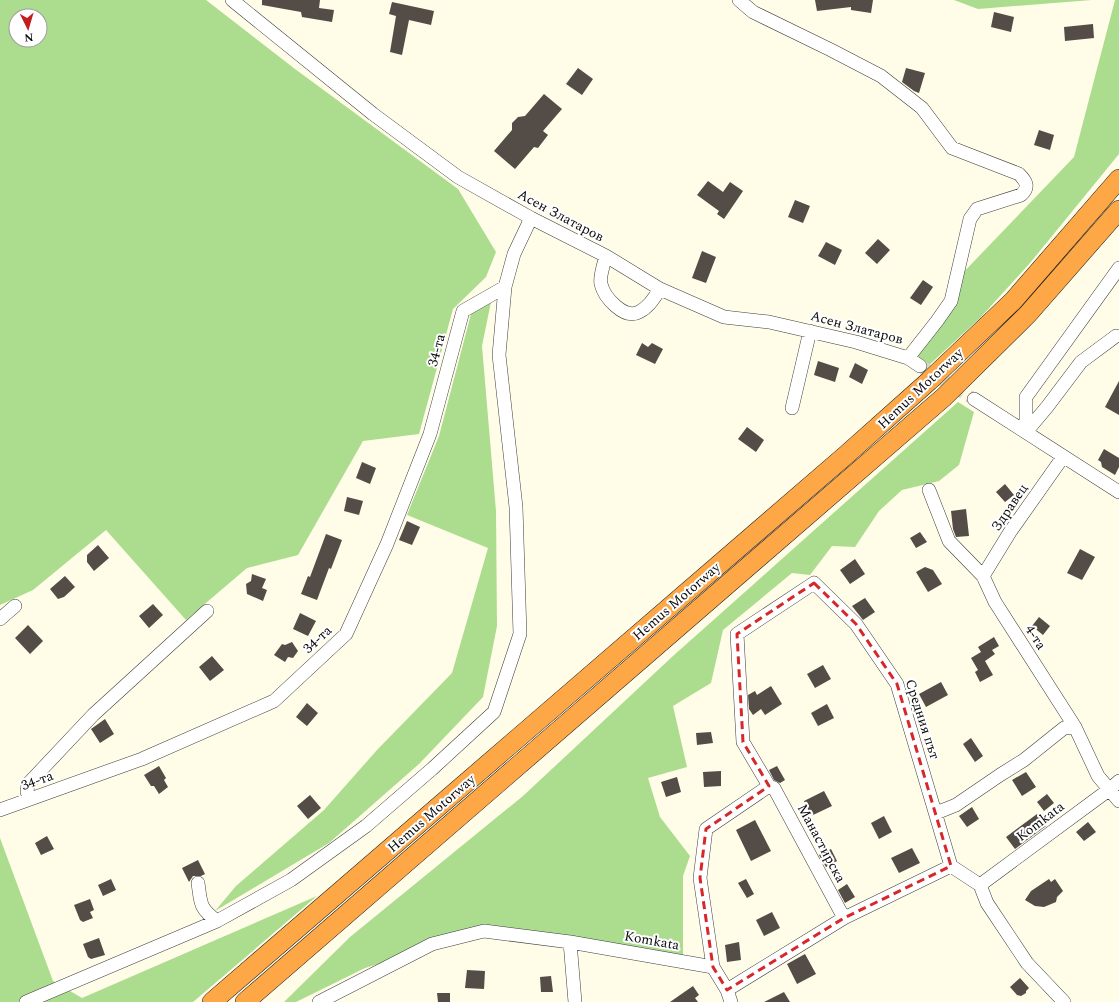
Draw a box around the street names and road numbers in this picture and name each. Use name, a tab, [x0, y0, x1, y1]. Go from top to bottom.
street label: Асен Златаров	[514, 184, 608, 247]
street label: Асен Златаров	[808, 305, 906, 350]
street label: 34-та	[422, 331, 451, 369]
street label: Hemus Motorway	[873, 342, 969, 434]
street label: Здравец	[986, 479, 1033, 535]
street label: Hemus Motorway	[628, 556, 726, 646]
street label: 34-та	[298, 620, 337, 658]
street label: 4-та	[1020, 621, 1052, 654]
street label: Средния път	[900, 676, 945, 762]
street label: 34-та	[18, 765, 56, 796]
street label: Hemus Motorway	[383, 768, 481, 858]
street label: Komkata	[1012, 796, 1069, 847]
street label: Манастирска	[792, 800, 851, 887]
street label: Komkata	[623, 925, 681, 956]

